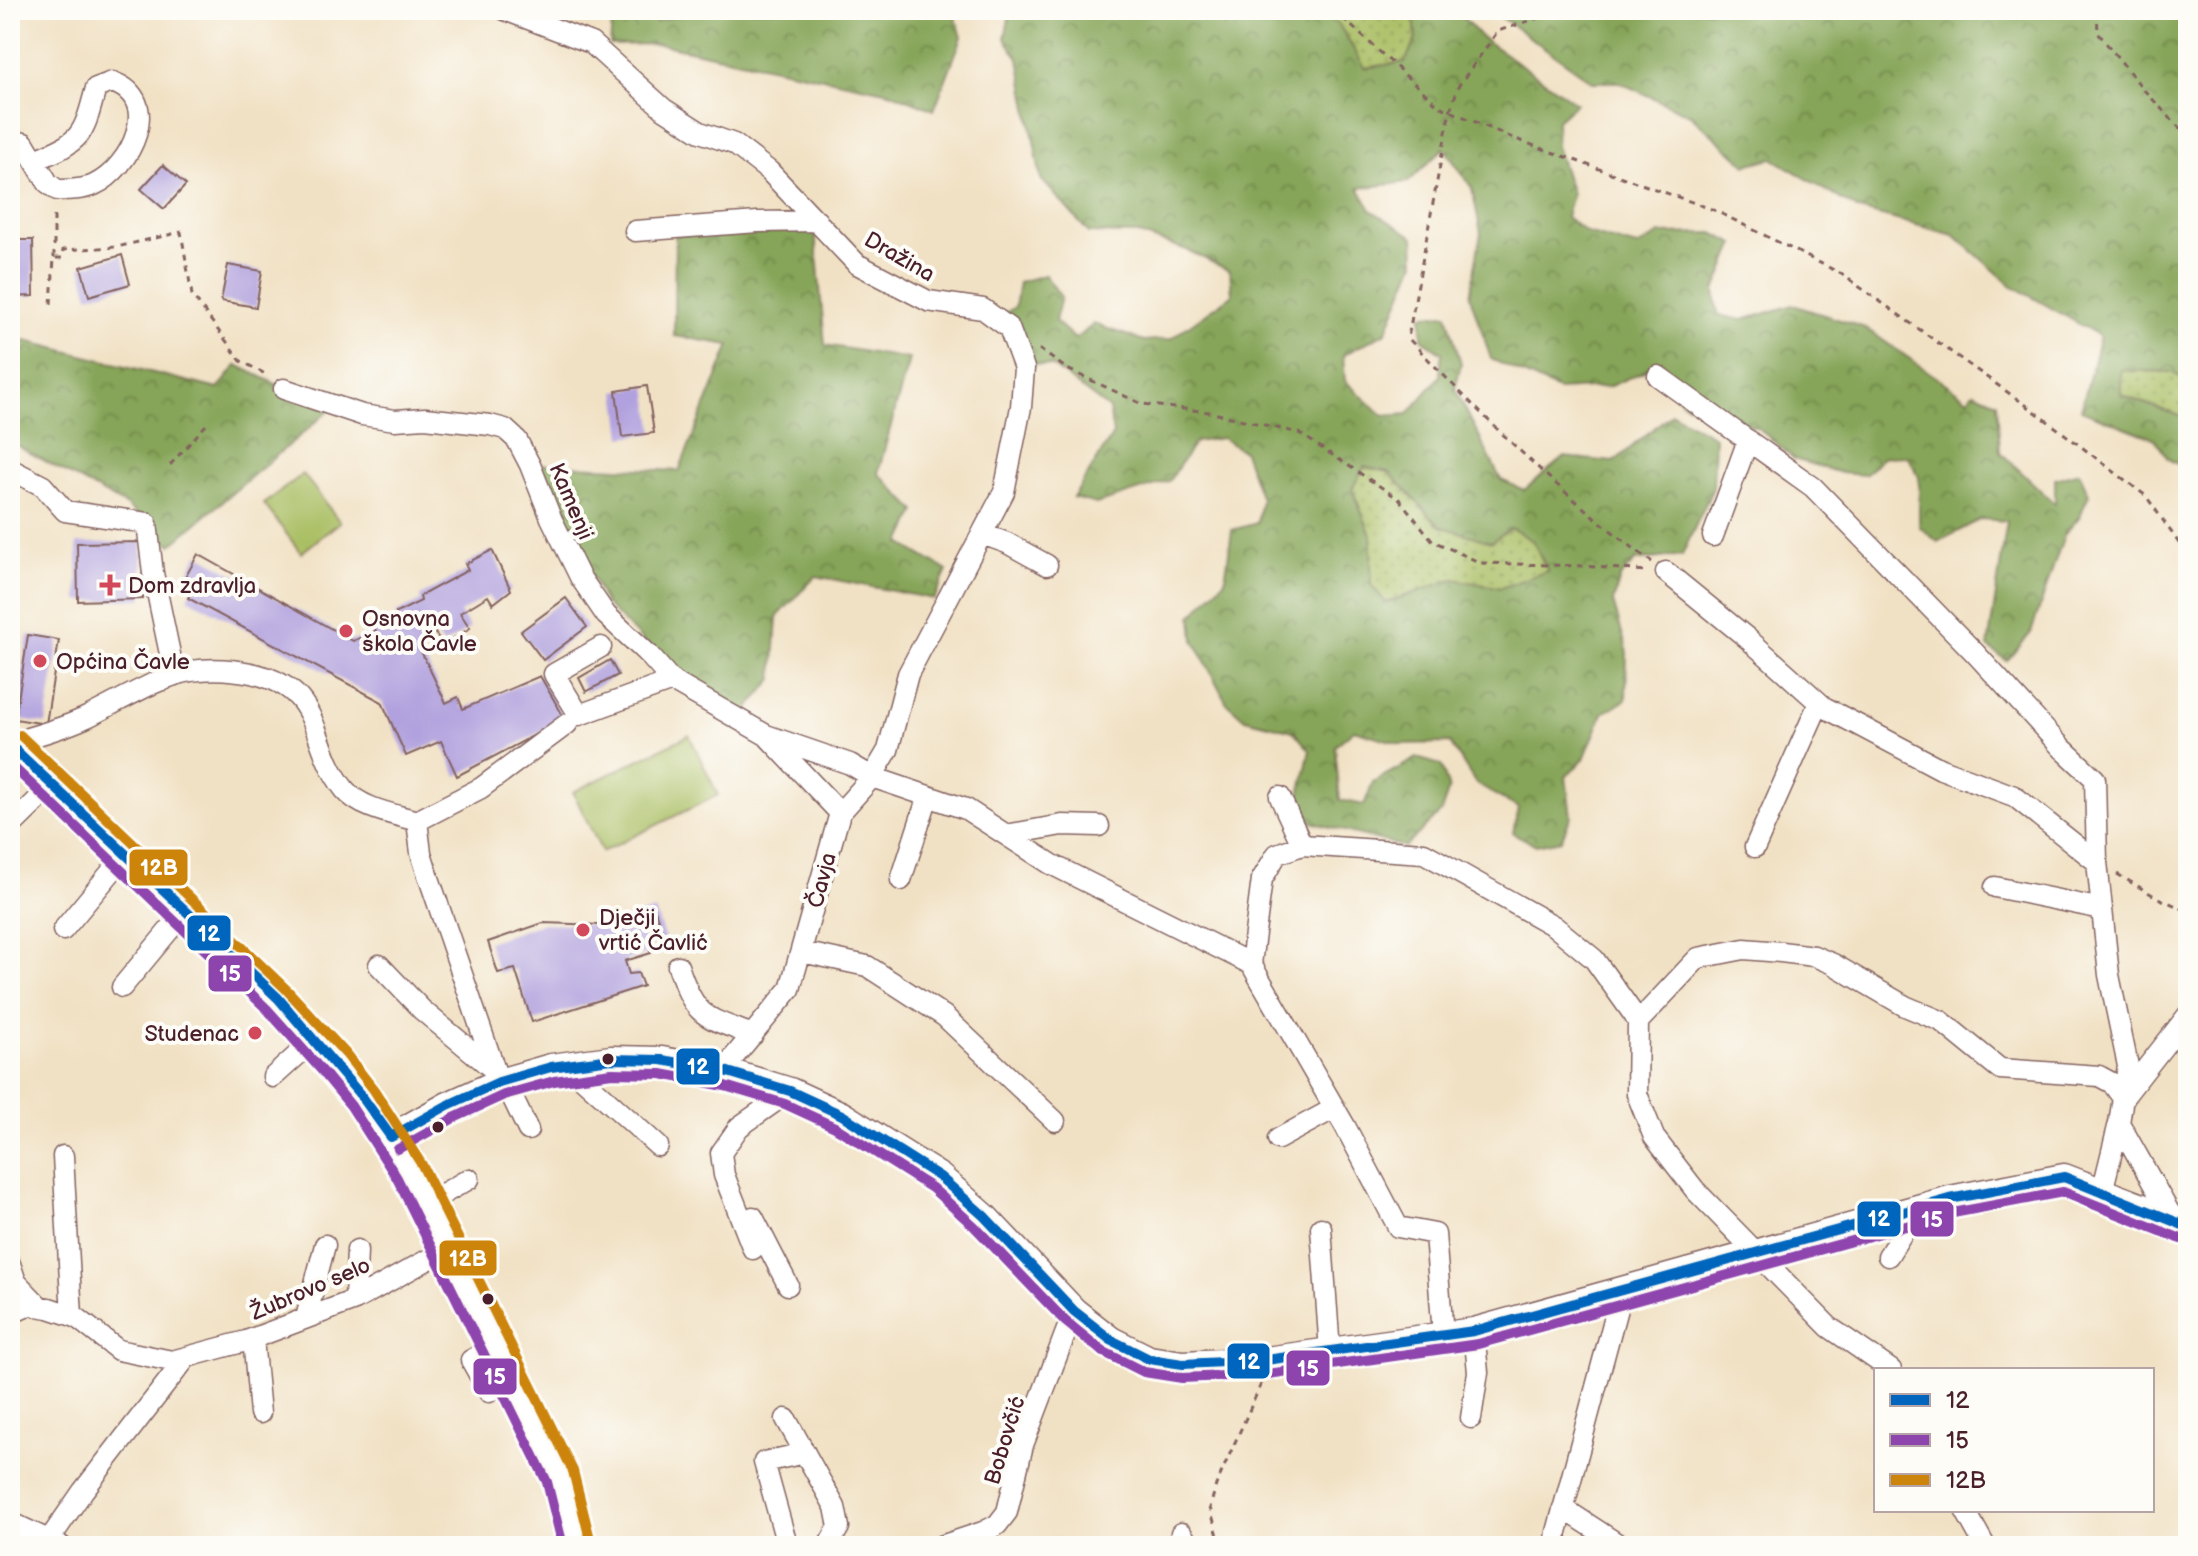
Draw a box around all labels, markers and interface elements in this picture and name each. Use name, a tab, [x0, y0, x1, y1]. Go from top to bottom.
street label: Dražina	[859, 226, 939, 288]
street label: Kamenji	[542, 459, 599, 544]
place label: Dom zdravlja	[128, 573, 256, 600]
marker: Dom zdravlja	[99, 574, 121, 596]
place label: Osnovna škola Čavle	[362, 606, 477, 658]
marker: Osnovna škola Čavle	[337, 622, 355, 640]
place label: Općina Čavle	[56, 647, 190, 676]
marker: Općina Čavle	[31, 652, 49, 670]
line badge: 12B	[128, 848, 189, 887]
street label: Čavja	[800, 849, 843, 911]
text: 12B	[140, 855, 178, 882]
place label: Dječji vrtić Čavlić	[598, 905, 708, 957]
line badge: 12	[186, 914, 232, 952]
text: 12	[198, 921, 220, 948]
marker: Dječji vrtić Čavlić	[574, 921, 592, 939]
line badge: 15	[207, 954, 253, 993]
text: 15	[219, 961, 241, 988]
place label: Studenac	[145, 1021, 239, 1048]
marker: Studenac	[246, 1024, 264, 1042]
line badge: 12	[675, 1047, 721, 1086]
unlabelled marker	[600, 1051, 616, 1067]
text: 12	[687, 1054, 709, 1081]
unlabelled marker	[430, 1119, 446, 1135]
line badge: 12	[1856, 1200, 1902, 1238]
line badge: 15	[1909, 1200, 1955, 1238]
text: 12	[1868, 1206, 1890, 1233]
text: 15	[1921, 1207, 1943, 1234]
line badge: 12B	[438, 1239, 498, 1277]
text: 12B	[449, 1246, 487, 1273]
street label: Žubrovo selo	[245, 1251, 375, 1327]
unlabelled marker	[480, 1291, 496, 1307]
line badge: 12	[1226, 1342, 1271, 1380]
text: 12	[1238, 1349, 1260, 1376]
line badge: 15	[1285, 1349, 1331, 1387]
text: 15	[1297, 1356, 1319, 1383]
line badge: 15	[472, 1357, 518, 1396]
text: 15	[484, 1364, 506, 1391]
legend	[1874, 1368, 2154, 1512]
text: 12	[1946, 1386, 1969, 1415]
street label: Bobovčić	[979, 1393, 1032, 1488]
text: 15	[1946, 1426, 1969, 1455]
text: 12B	[1946, 1466, 1986, 1495]

